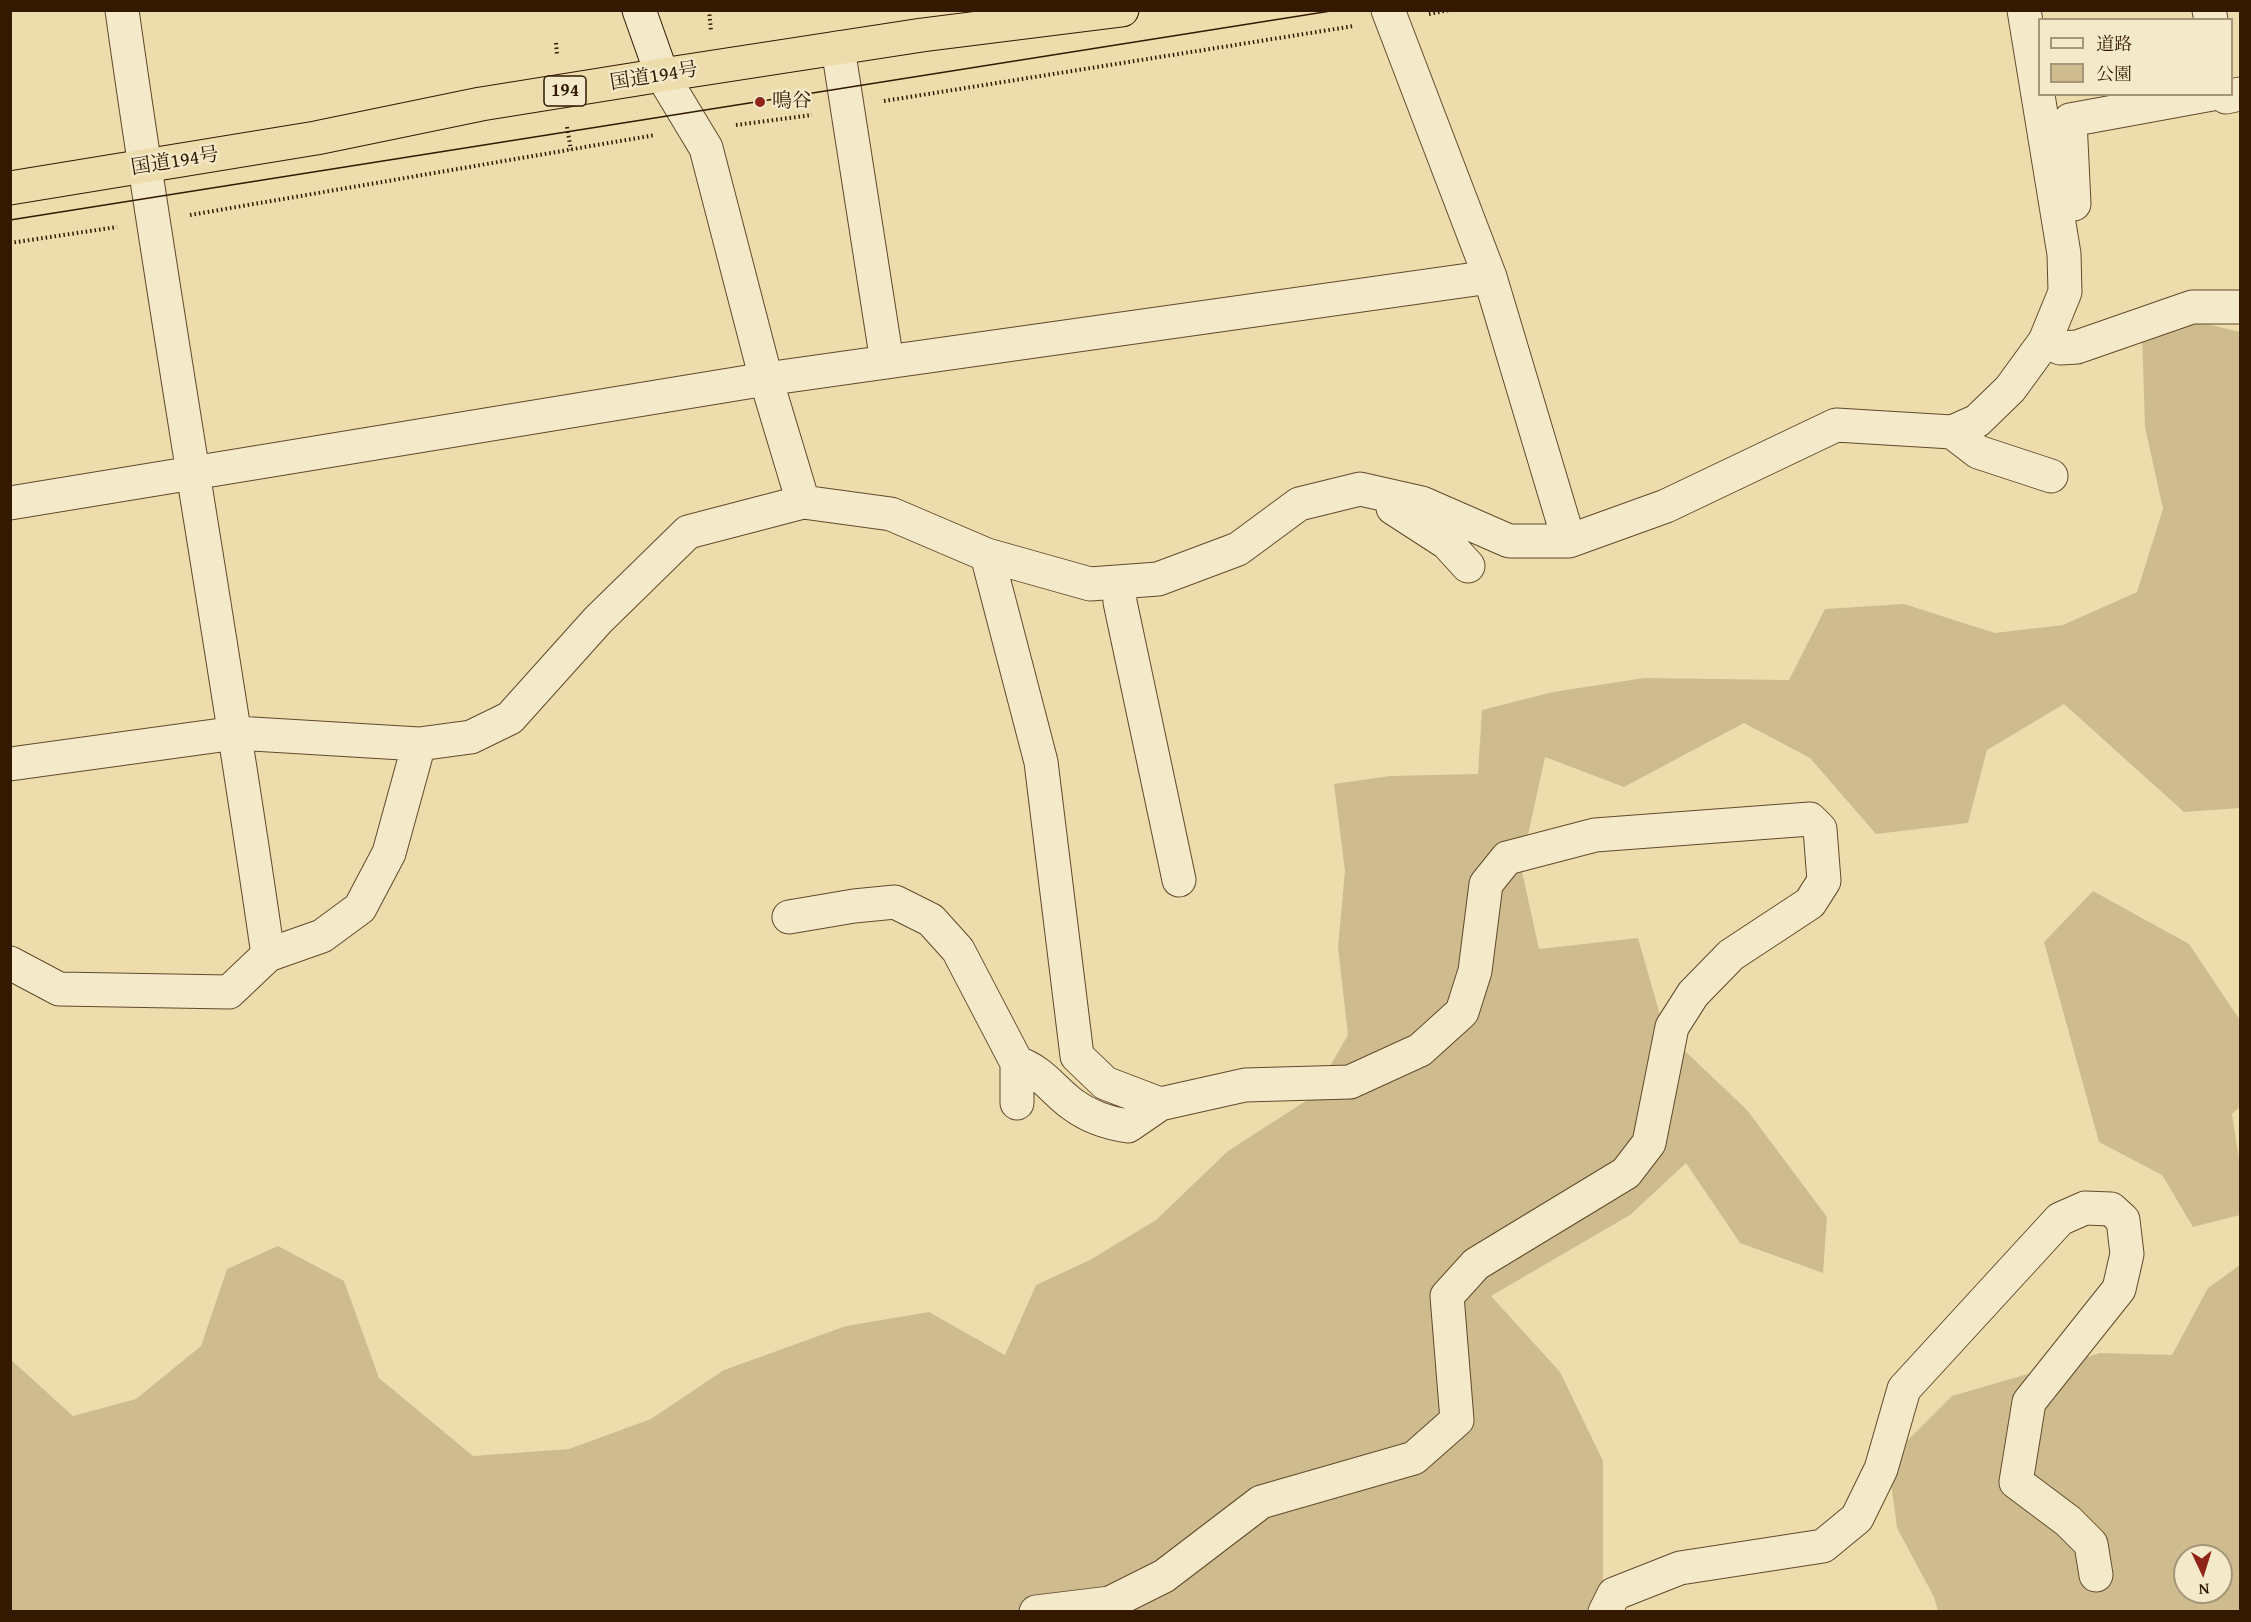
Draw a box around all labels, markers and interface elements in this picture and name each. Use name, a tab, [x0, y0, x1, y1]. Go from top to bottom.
legend	[2038, 18, 2233, 96]
text: 道路	[2096, 30, 2132, 57]
street label: 国道194号	[608, 58, 700, 96]
text: 公園	[2096, 60, 2132, 87]
road number: 194	[544, 76, 586, 106]
place label: 鳴谷	[772, 90, 812, 114]
marker: 鳴谷	[753, 95, 767, 109]
street label: 国道194号	[129, 143, 221, 181]
north arrow	[2173, 1544, 2233, 1604]
text: N	[2198, 1578, 2210, 1602]

